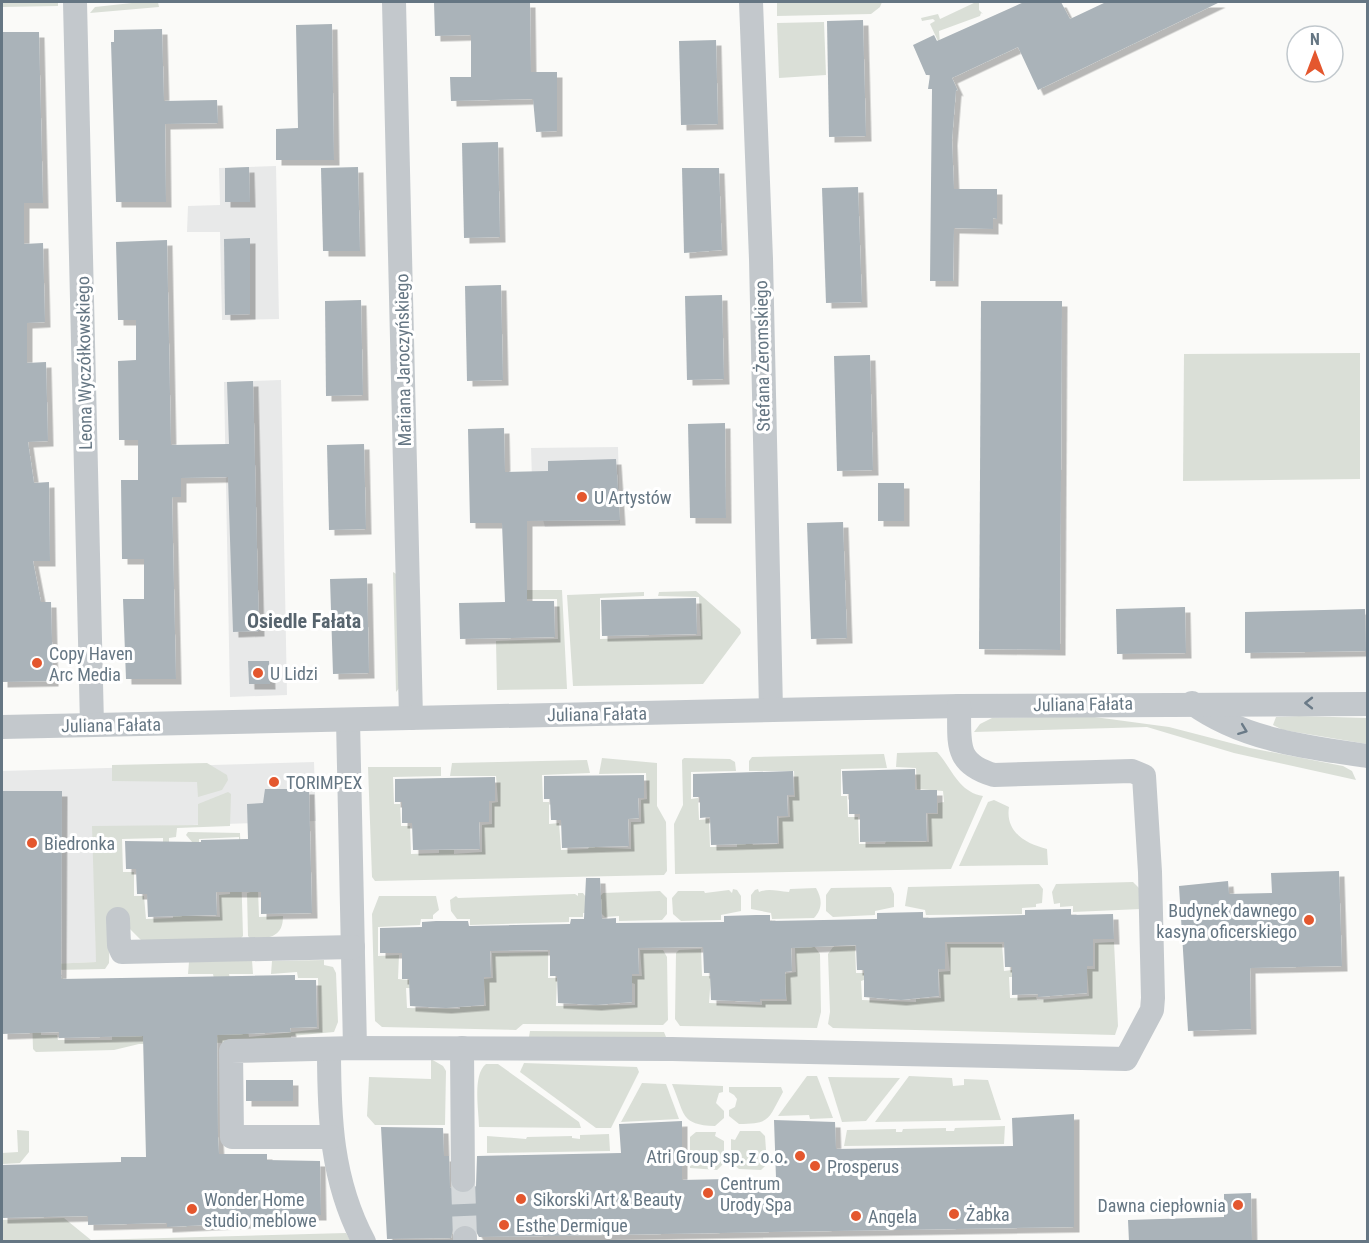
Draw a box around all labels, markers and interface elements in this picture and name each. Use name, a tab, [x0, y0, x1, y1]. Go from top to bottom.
north arrow	[1285, 24, 1345, 84]
text: N	[1310, 30, 1320, 49]
street label: Mariana Jaroczyńskiego	[391, 273, 415, 447]
street label: Leona Wyczółkowskiego	[72, 276, 96, 450]
street label: Stefana Żeromskiego	[750, 280, 774, 432]
place label: U Artystów	[594, 487, 672, 508]
marker: U Artystów	[575, 490, 589, 504]
district label: Osiedle Fałata	[247, 609, 361, 633]
place label: Copy Haven Arc Media	[49, 643, 133, 685]
marker: Copy Haven Arc Media	[30, 656, 44, 670]
place label: U Lidzi	[270, 663, 318, 684]
marker: U Lidzi	[251, 666, 265, 680]
street label: Juliana Fałata	[1033, 693, 1133, 715]
one-way arrow	[1305, 697, 1314, 709]
street label: Juliana Fałata	[547, 703, 647, 725]
street label: Juliana Fałata	[61, 714, 161, 736]
one-way arrow	[1238, 723, 1248, 736]
place label: TORIMPEX	[286, 772, 363, 793]
marker: TORIMPEX	[267, 775, 281, 789]
place label: Biedronka	[44, 833, 115, 854]
marker: Biedronka	[25, 836, 39, 850]
place label: Budynek dawnego kasyna oficerskiego	[1156, 900, 1297, 942]
marker: Budynek dawnego kasyna oficerskiego	[1302, 913, 1316, 927]
place label: Atri Group sp. z o.o.	[646, 1146, 788, 1167]
marker: Atri Group sp. z o.o.	[793, 1149, 807, 1163]
place label: Prosperus	[827, 1156, 899, 1177]
marker: Prosperus	[808, 1159, 822, 1173]
place label: Centrum Urody Spa	[720, 1173, 792, 1215]
marker: Centrum Urody Spa	[701, 1186, 715, 1200]
place label: Wonder Home studio meblowe	[204, 1189, 317, 1231]
place label: Sikorski Art & Beauty	[533, 1189, 682, 1210]
marker: Sikorski Art & Beauty	[514, 1192, 528, 1206]
place label: Dawna ciepłownia	[1097, 1195, 1226, 1216]
marker: Dawna ciepłownia	[1231, 1198, 1245, 1212]
marker: Wonder Home studio meblowe	[185, 1202, 199, 1216]
place label: Żabka	[966, 1204, 1010, 1225]
place label: Angela	[868, 1206, 917, 1227]
marker: Żabka	[947, 1207, 961, 1221]
marker: Angela	[849, 1209, 863, 1223]
place label: Esthe Dermique	[516, 1215, 628, 1236]
marker: Esthe Dermique	[497, 1218, 511, 1232]

